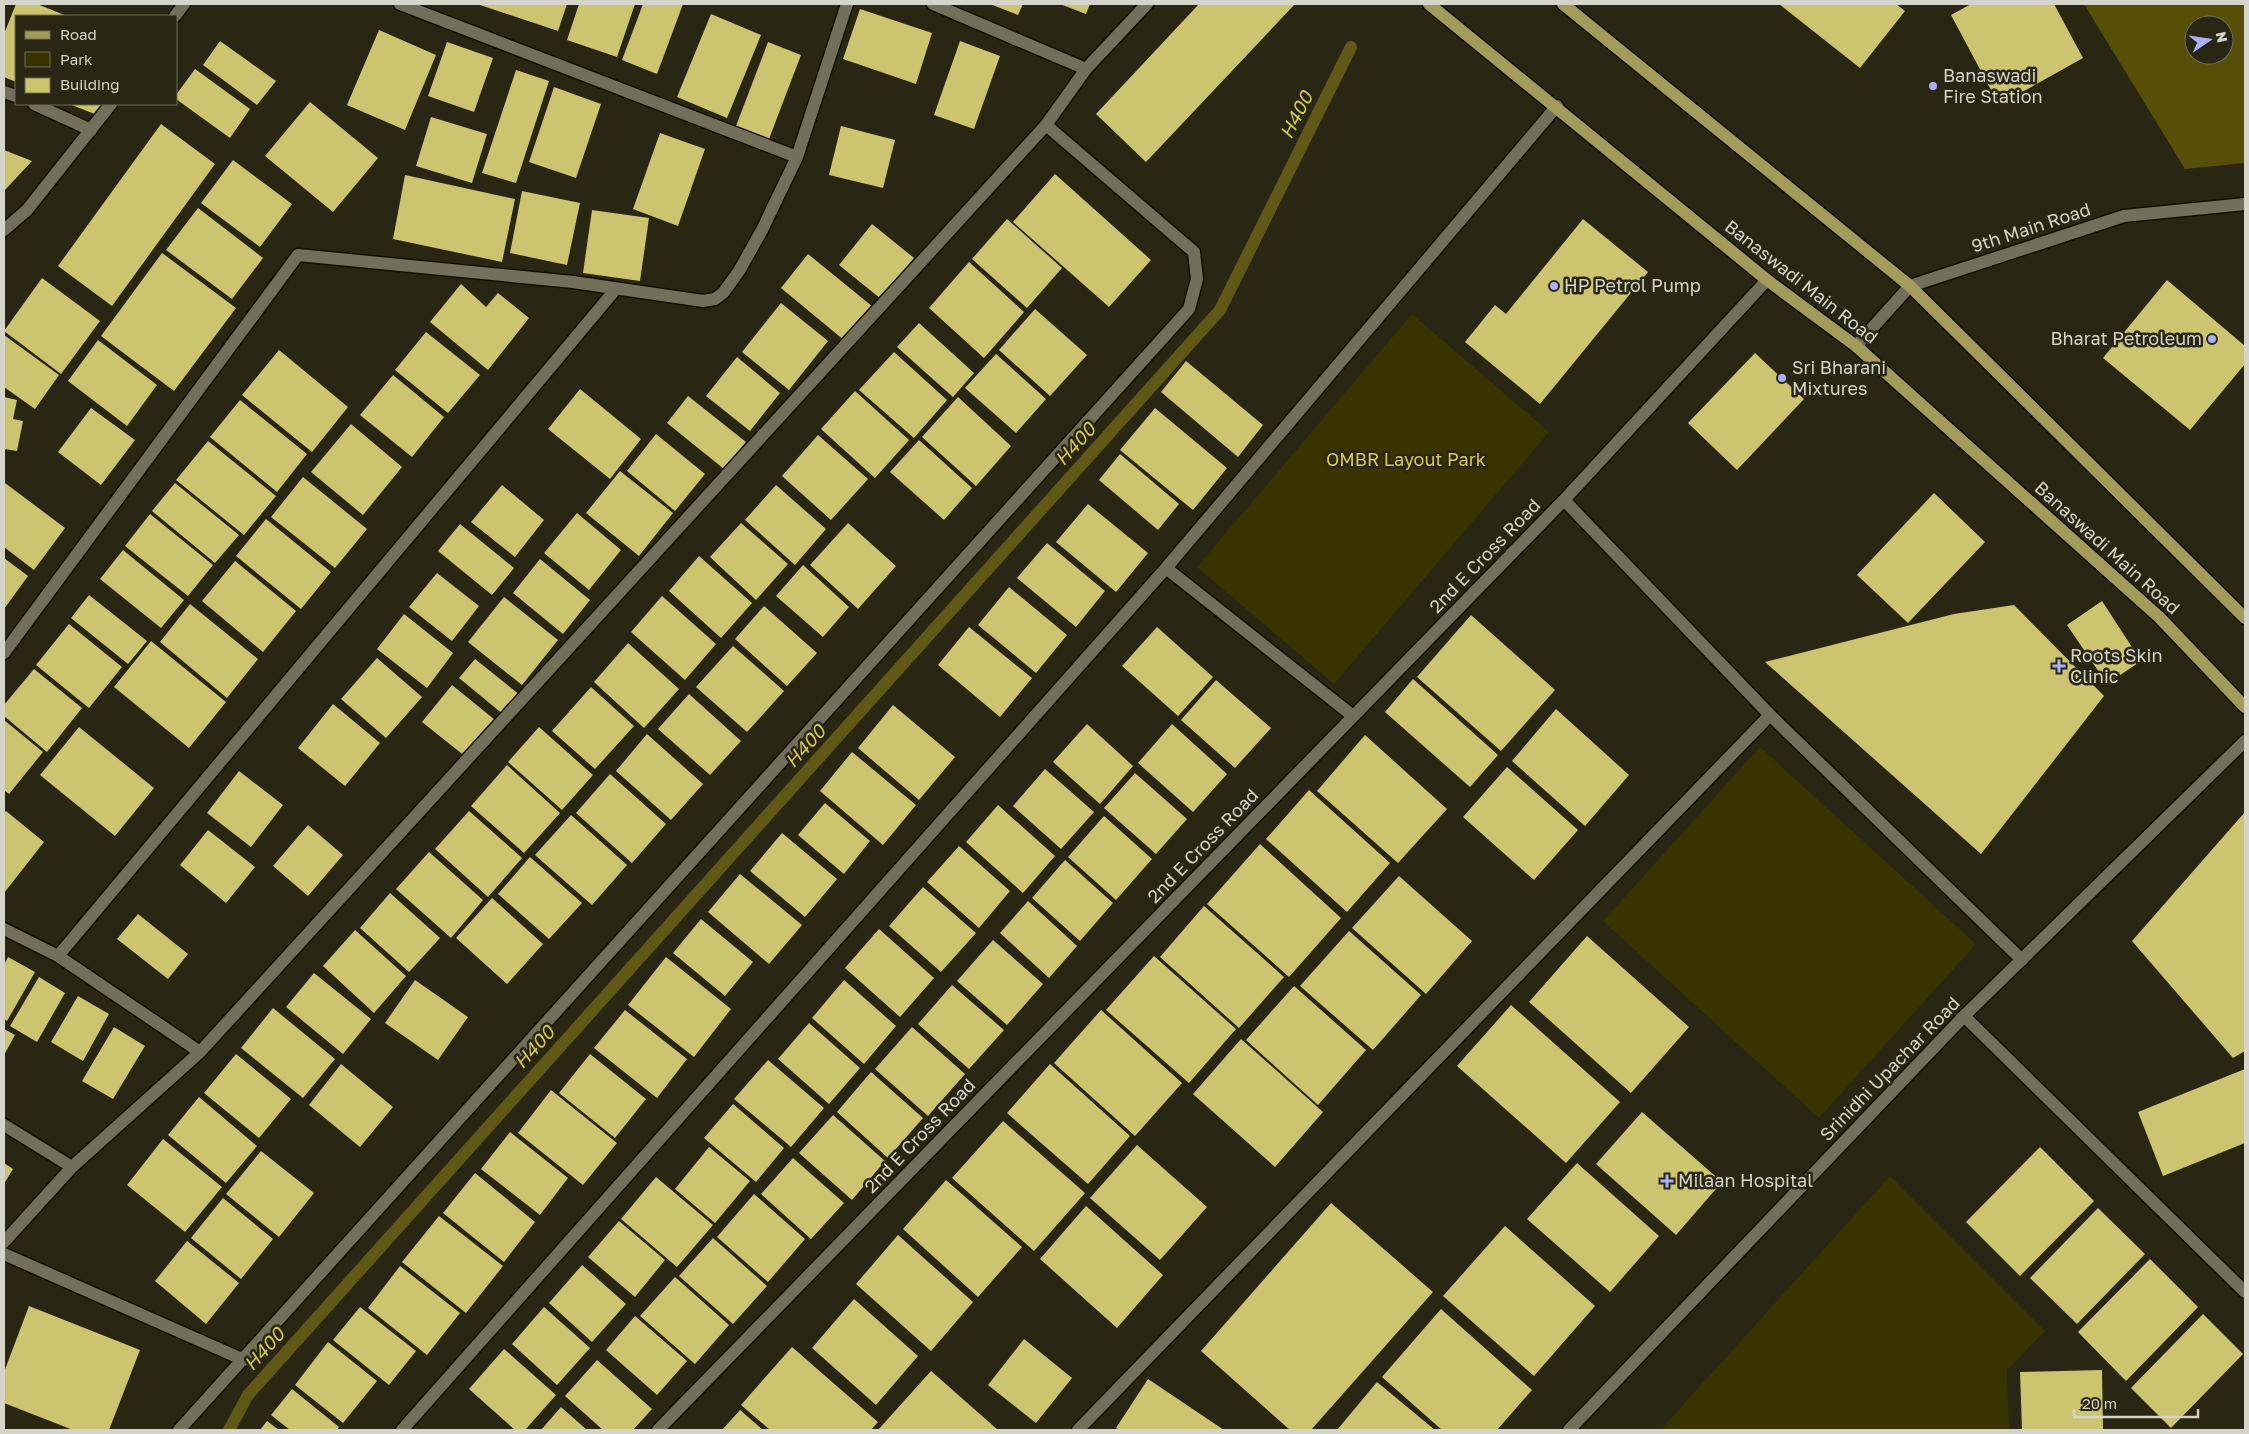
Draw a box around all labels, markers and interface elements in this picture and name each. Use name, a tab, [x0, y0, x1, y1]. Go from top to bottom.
legend	[15, 15, 178, 105]
north arrow	[2184, 15, 2234, 65]
text: Road	[60, 25, 97, 43]
text: N	[2213, 30, 2232, 44]
text: Park	[60, 50, 93, 68]
place label: Banaswadi Fire Station	[1943, 64, 2043, 107]
text: Building	[60, 75, 120, 93]
marker: Banaswadi Fire Station	[1927, 80, 1939, 92]
water label: H400	[1274, 86, 1318, 142]
street label: 9th Main Road	[1968, 197, 2093, 257]
street label: Banaswadi Main Road	[1721, 215, 1882, 348]
place label: HP Petrol Pump	[1564, 274, 1701, 296]
marker: HP Petrol Pump	[1548, 280, 1560, 292]
place label: Bharat Petroleum	[2050, 327, 2202, 349]
marker: Bharat Petroleum	[2206, 333, 2218, 345]
place label: Sri Bharani Mixtures	[1792, 356, 1886, 399]
marker: Sri Bharani Mixtures	[1776, 372, 1788, 384]
water label: H400	[1049, 417, 1101, 470]
park label: OMBR Layout Park	[1326, 448, 1486, 470]
street label: Banaswadi Main Road	[2030, 476, 2185, 618]
street label: 2nd E Cross Road	[1424, 494, 1544, 617]
place label: Roots Skin Clinic	[2070, 644, 2162, 687]
marker: Roots Skin Clinic	[2052, 659, 2066, 673]
water label: H400	[779, 719, 831, 772]
street label: 2nd E Cross Road	[1142, 784, 1262, 907]
street label: Srinidhi Upachar Road	[1815, 992, 1964, 1145]
water label: H400	[508, 1020, 560, 1073]
street label: 2nd E Cross Road	[859, 1074, 979, 1197]
place label: Milaan Hospital	[1678, 1169, 1813, 1191]
marker: Milaan Hospital	[1660, 1174, 1674, 1188]
water label: H400	[238, 1322, 290, 1375]
scale bar	[2074, 1386, 2198, 1418]
text: 20 m	[2082, 1394, 2117, 1412]

